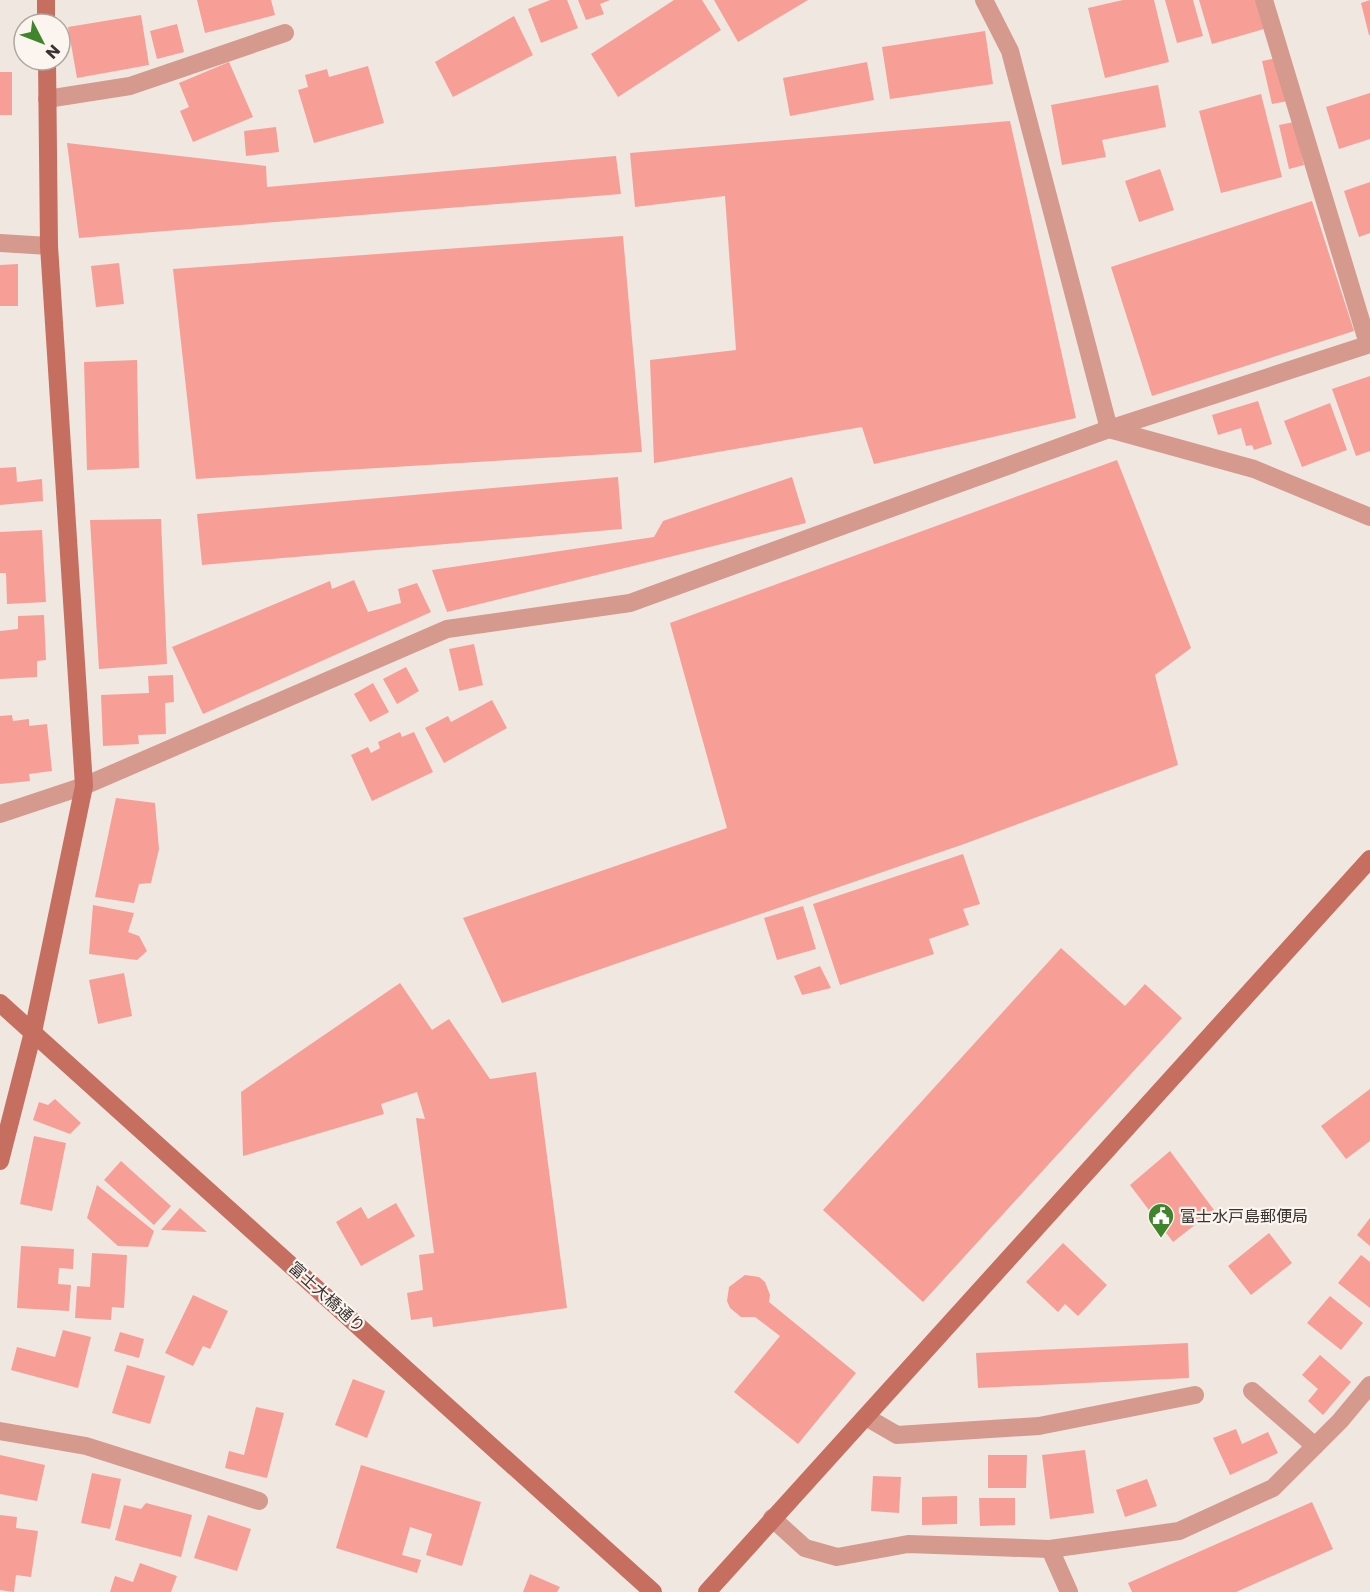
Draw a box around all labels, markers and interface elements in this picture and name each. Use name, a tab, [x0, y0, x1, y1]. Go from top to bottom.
north arrow	[12, 12, 72, 72]
text: N	[40, 40, 65, 64]
public building icon: 富士水戸島郵便局	[1146, 1201, 1176, 1239]
place label: 富士水戸島郵便局	[1180, 1205, 1308, 1228]
street label: 富士大橋通り	[284, 1256, 370, 1338]

